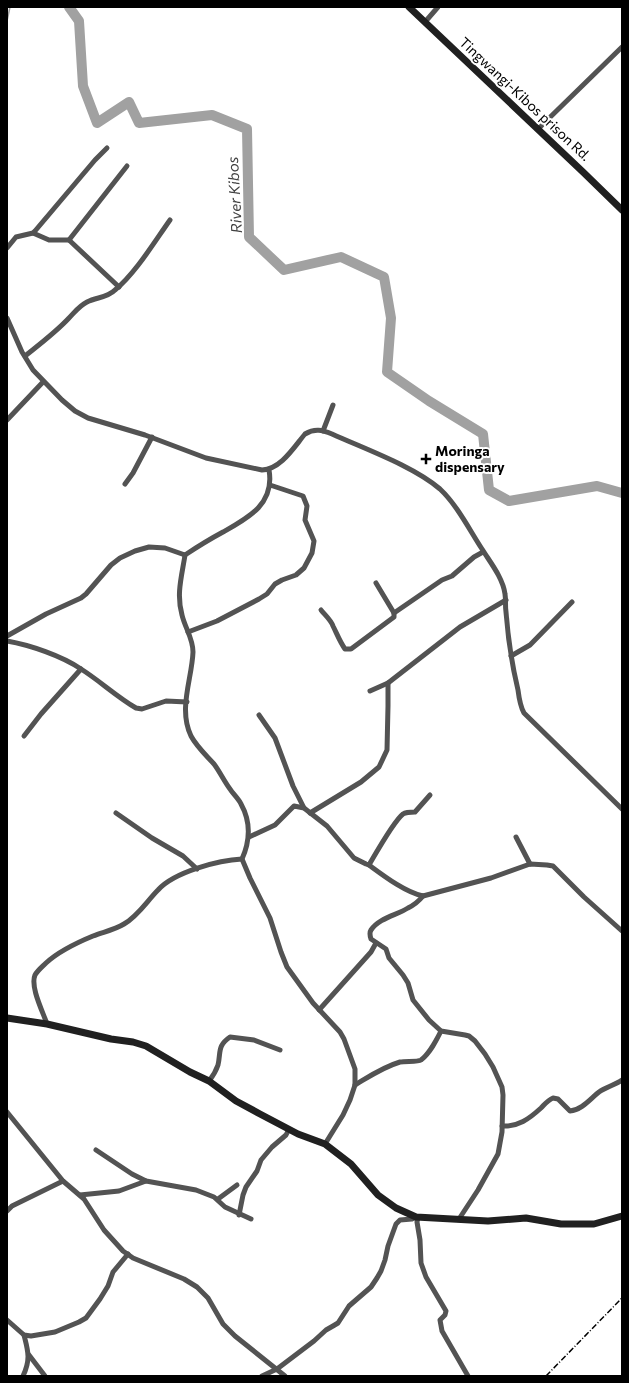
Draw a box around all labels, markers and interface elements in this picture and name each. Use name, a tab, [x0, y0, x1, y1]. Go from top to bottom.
street label: Tingwangi-Kibos prison Rd.	[456, 33, 595, 164]
water label: River Kibos	[223, 156, 245, 234]
place label: Moringa dispensary	[435, 442, 505, 475]
marker: Moringa dispensary	[420, 453, 432, 465]

